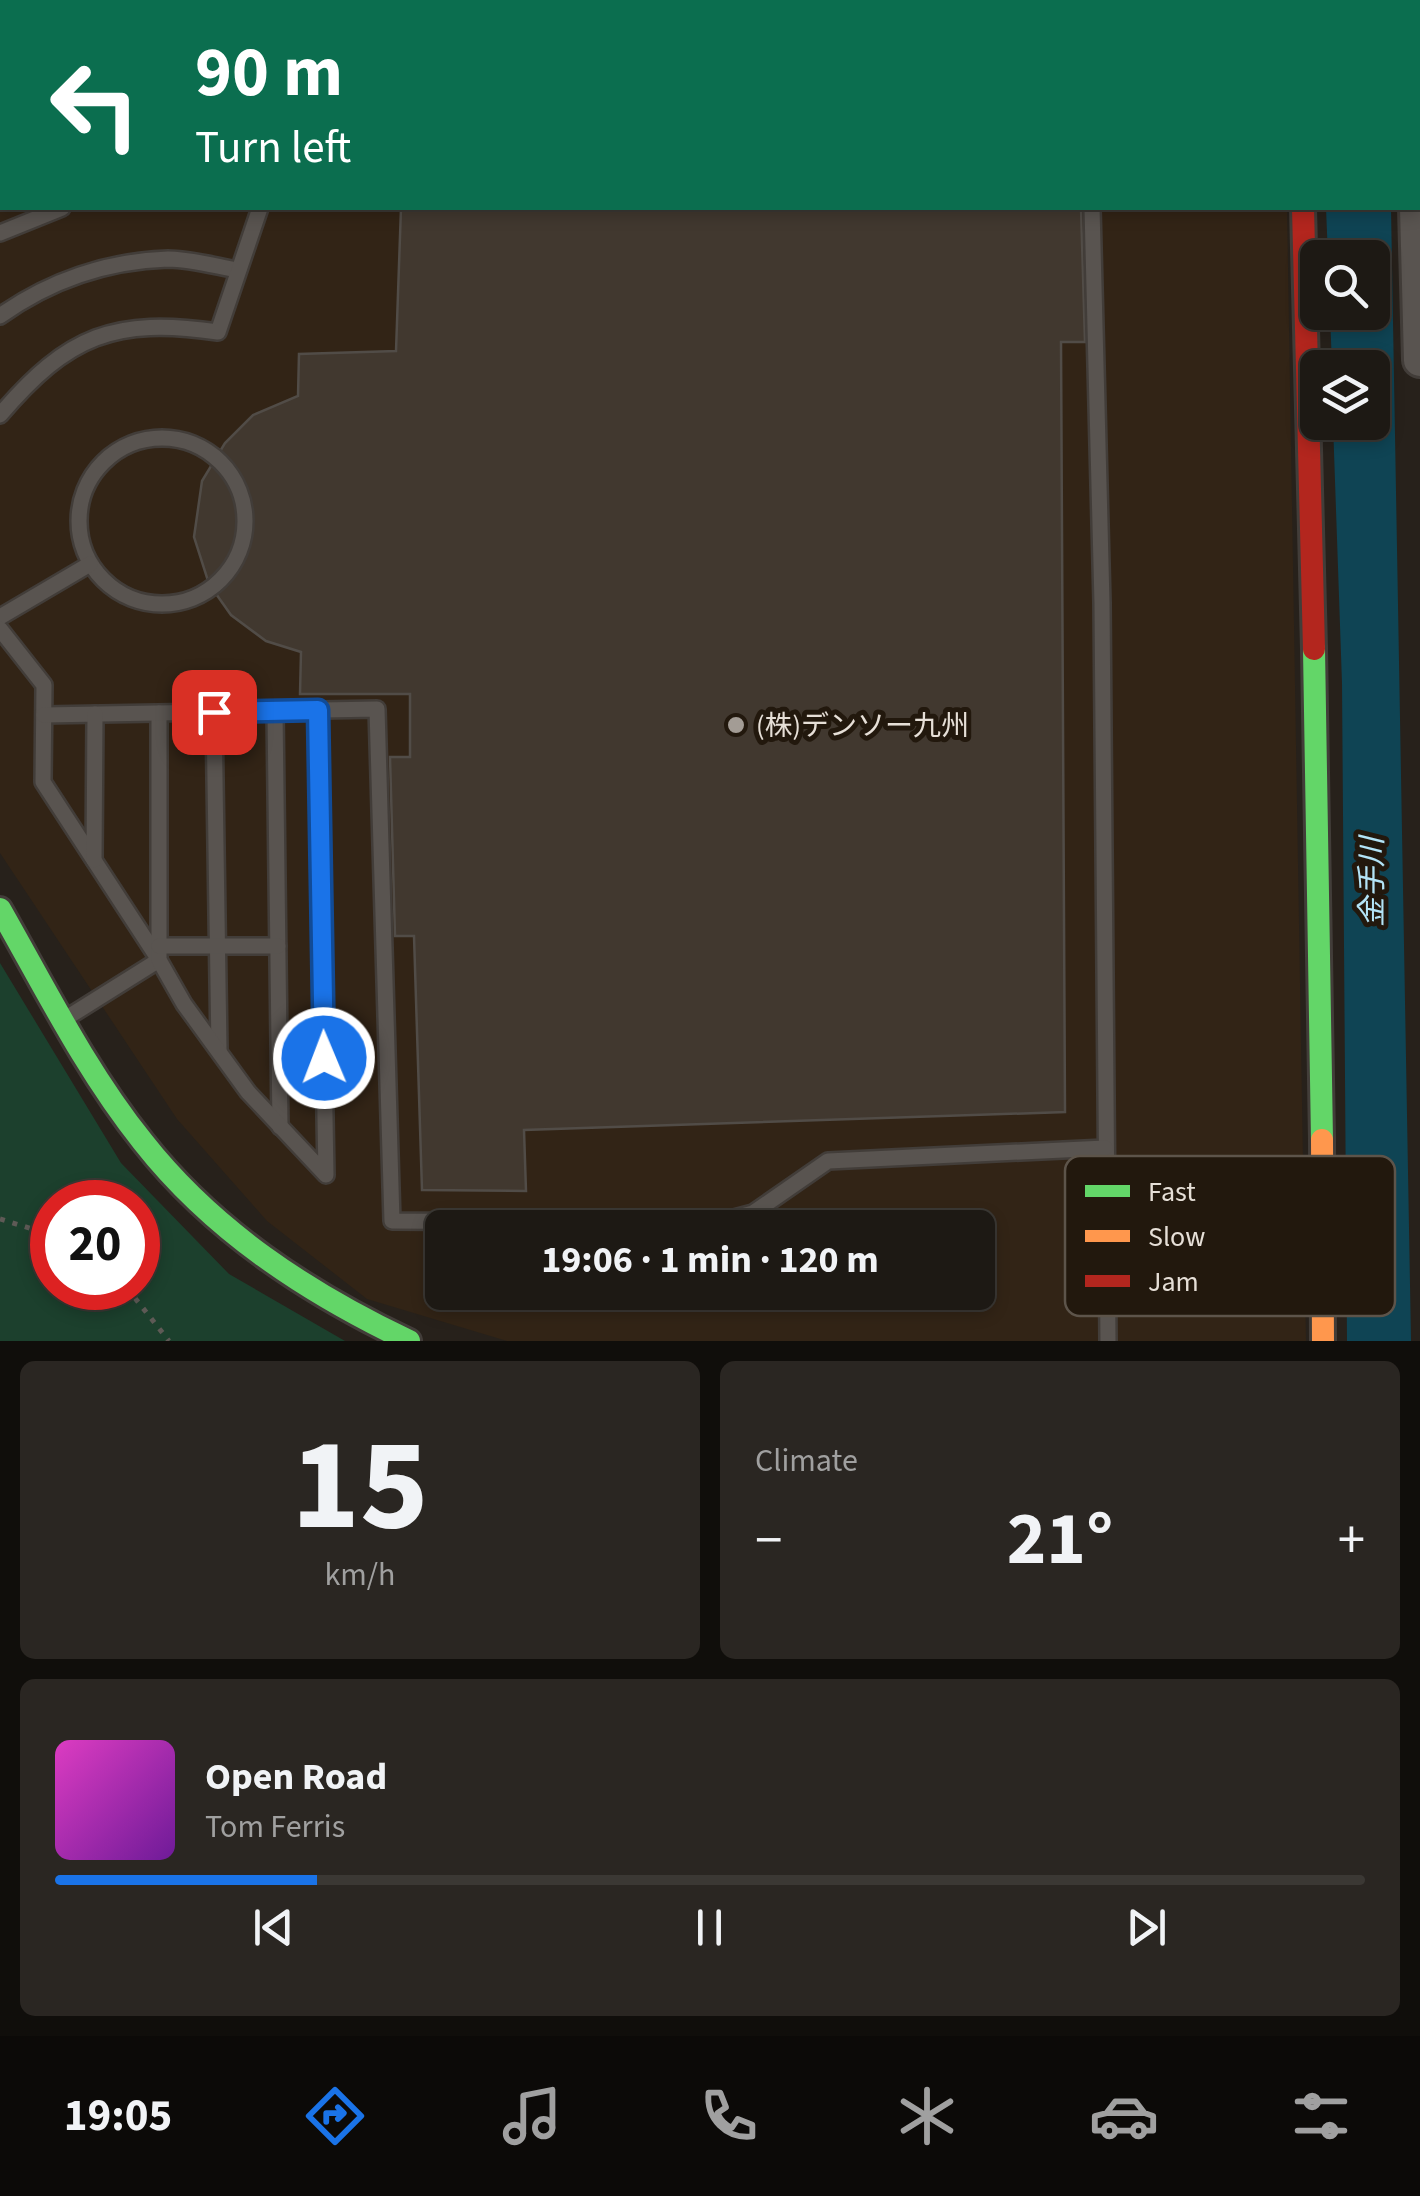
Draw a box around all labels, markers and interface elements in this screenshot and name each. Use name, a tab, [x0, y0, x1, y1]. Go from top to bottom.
text: 90 m	[195, 23, 343, 123]
icon: left	[30, 40, 160, 170]
text: Turn left	[195, 116, 351, 180]
map controls	[1300, 240, 1390, 440]
button: search	[1300, 240, 1390, 330]
button: layers	[1300, 350, 1390, 440]
pin	[172, 670, 257, 755]
icon: arrive	[187, 685, 242, 740]
place label: (株)デンソー九州	[756, 706, 969, 746]
marker: (株)デンソー九州	[725, 714, 747, 736]
water label: 金手川	[1351, 834, 1394, 927]
position arrow	[272, 1006, 376, 1110]
legend	[1065, 1156, 1395, 1316]
text: Fast	[1148, 1172, 1196, 1212]
speed limit sign: 20	[30, 1180, 160, 1310]
text: Slow	[1148, 1217, 1205, 1257]
text: 19:06 · 1 min · 120 m	[541, 1233, 879, 1287]
text: Jam	[1148, 1262, 1199, 1302]
text: 15	[291, 1394, 429, 1579]
text: Climate	[755, 1438, 858, 1484]
text: 21°	[1007, 1486, 1113, 1593]
text: −	[755, 1502, 782, 1580]
text: +	[1338, 1502, 1365, 1580]
text: km/h	[325, 1552, 395, 1598]
text: Open Road	[205, 1750, 387, 1804]
text: Tom Ferris	[205, 1804, 345, 1850]
icon: previous	[246, 1900, 301, 1955]
icon: pause	[682, 1900, 737, 1955]
icon: next	[1119, 1900, 1174, 1955]
icon: directions	[300, 2081, 370, 2151]
icon: music	[497, 2081, 567, 2151]
icon: phone	[694, 2081, 764, 2151]
icon: climate	[892, 2081, 962, 2151]
icon: car	[1089, 2081, 1159, 2151]
icon: filters	[1286, 2081, 1356, 2151]
text: 19:05	[64, 2084, 172, 2148]

